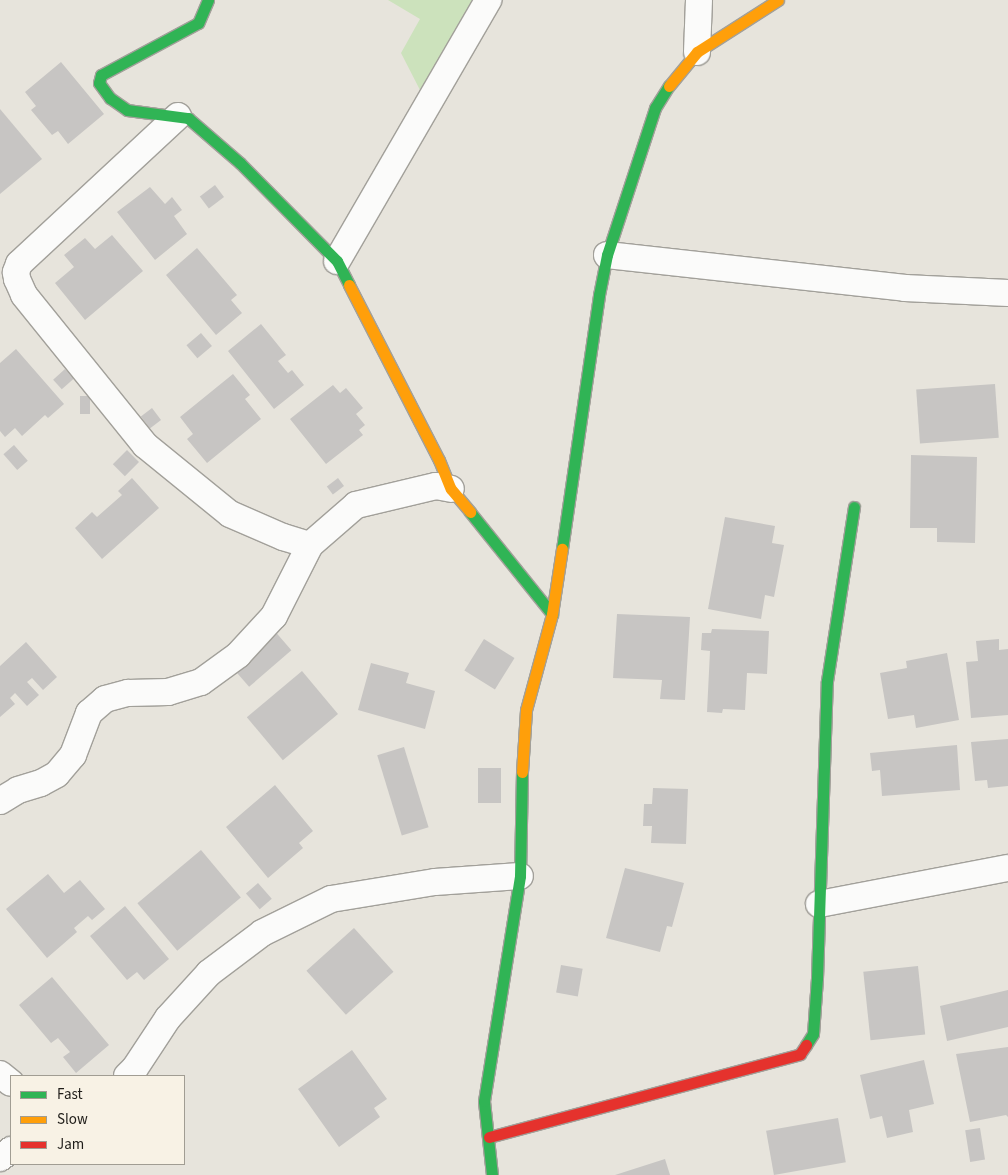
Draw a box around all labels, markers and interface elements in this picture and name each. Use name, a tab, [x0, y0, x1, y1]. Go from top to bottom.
legend	[10, 1075, 185, 1165]
text: Fast	[57, 1084, 83, 1105]
text: Slow	[57, 1109, 88, 1130]
text: Jam	[57, 1134, 84, 1155]

